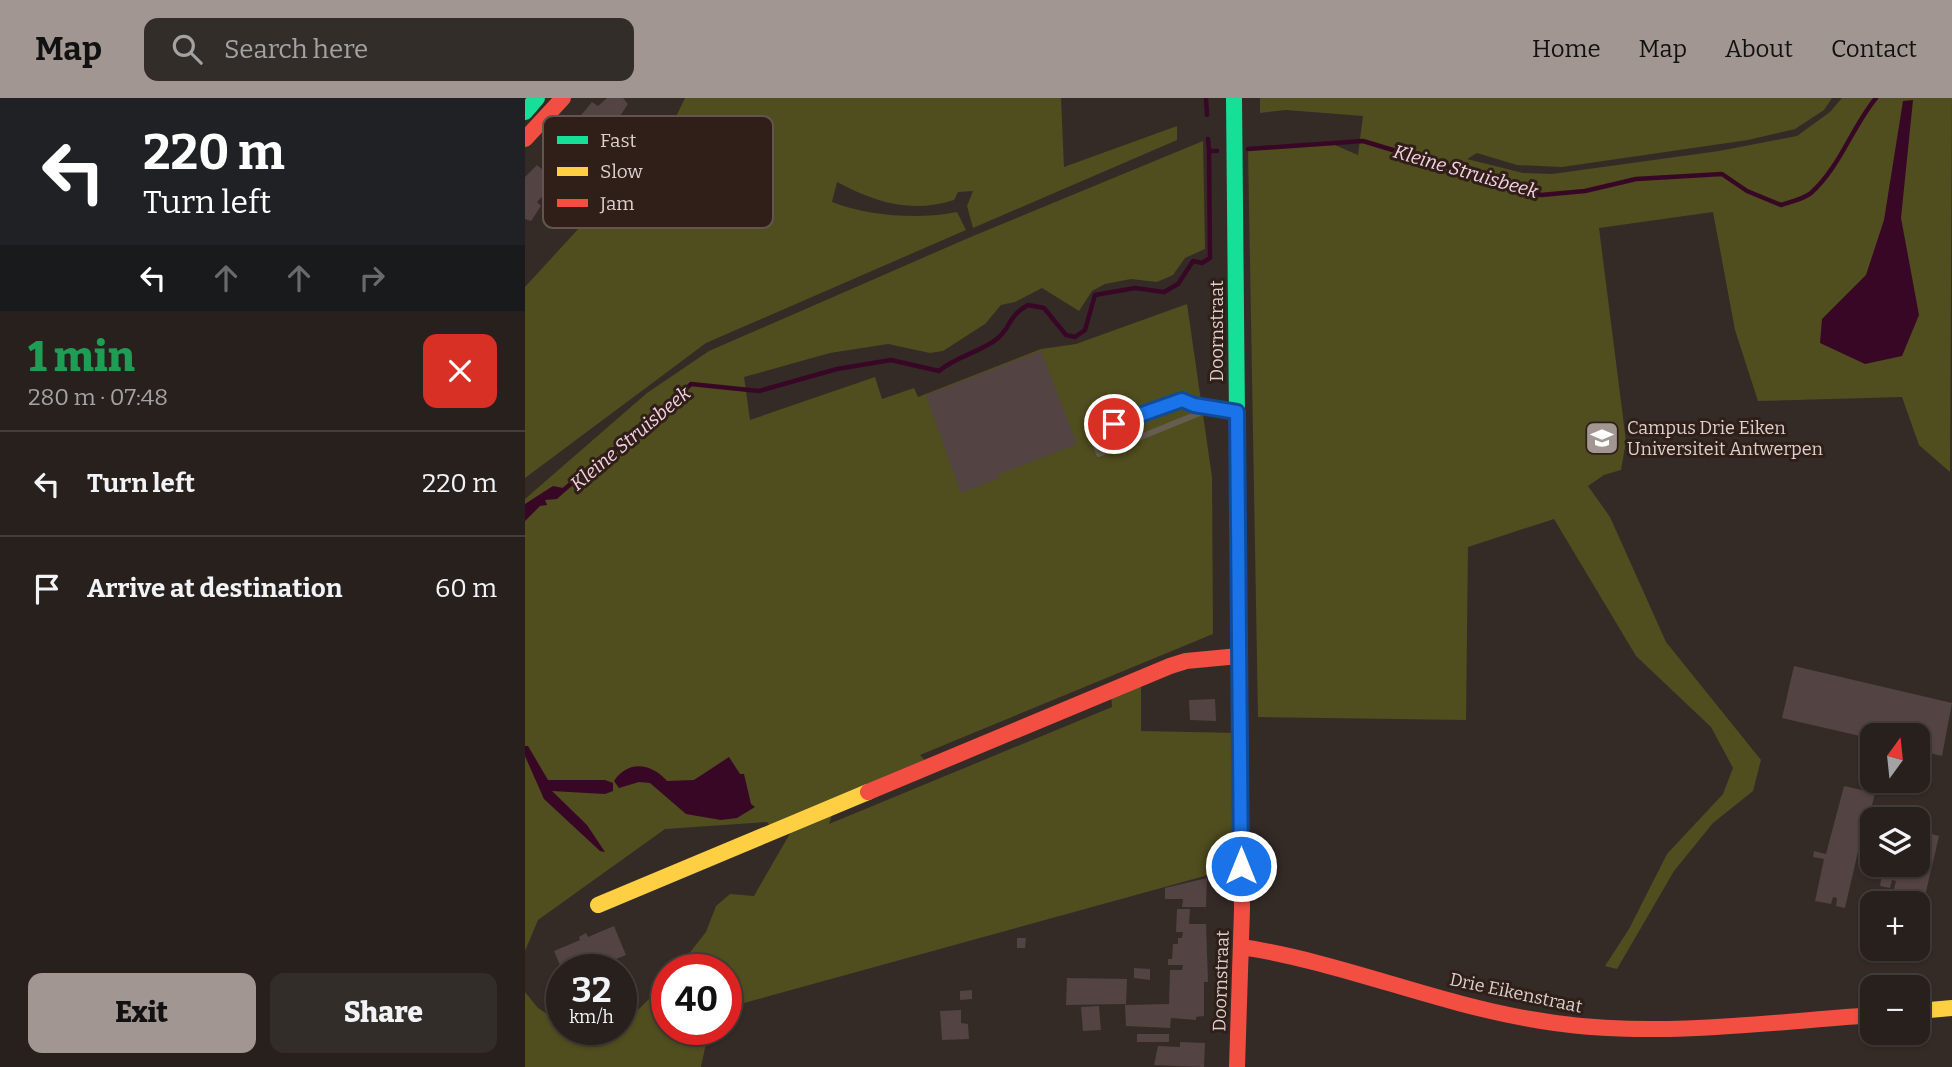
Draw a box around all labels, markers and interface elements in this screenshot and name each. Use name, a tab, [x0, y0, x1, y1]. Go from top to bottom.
search box	[144, 18, 634, 81]
text: Map	[35, 29, 102, 69]
icon: search	[168, 30, 206, 68]
text: Search here	[224, 34, 368, 65]
text: Home	[1532, 35, 1601, 63]
text: Map	[1639, 35, 1687, 63]
text: About	[1725, 35, 1793, 63]
text: Contact	[1831, 35, 1917, 63]
legend	[543, 116, 773, 228]
text: 220 m	[143, 123, 285, 182]
icon: left	[28, 126, 119, 217]
text: Fast	[600, 129, 637, 152]
water label: Kleine Struisbeek	[1391, 140, 1542, 203]
text: Slow	[600, 160, 643, 183]
text: Turn left	[143, 183, 271, 221]
text: Jam	[599, 192, 634, 215]
icon: left	[134, 259, 172, 297]
icon: ahead	[207, 259, 245, 297]
icon: ahead	[280, 259, 318, 297]
icon: right	[353, 259, 391, 297]
street label: Doornstraat	[1206, 280, 1228, 382]
text: 1 min	[28, 332, 135, 382]
button: close	[423, 334, 497, 408]
water label: Kleine Struisbeek	[566, 381, 696, 495]
text: 280 m · 07:48	[28, 383, 168, 411]
pin	[1084, 394, 1144, 454]
icon: arrive	[1095, 405, 1133, 443]
place label: Campus Drie Eiken Universiteit Antwerpen	[1627, 417, 1824, 460]
school or university icon: Campus Drie Eiken Universiteit Antwerpen	[1583, 419, 1621, 457]
icon: left	[28, 465, 66, 503]
text: Turn left	[87, 468, 195, 499]
text: 220 m	[422, 468, 497, 499]
icon: arrive	[28, 570, 66, 608]
text: Arrive at destination	[87, 573, 342, 604]
text: 60 m	[435, 573, 497, 604]
north arrow	[1860, 723, 1930, 793]
map controls	[1860, 723, 1930, 1045]
button: layers	[1860, 807, 1930, 877]
position arrow	[1204, 829, 1278, 903]
button: +	[1860, 891, 1930, 961]
street label: Doornstraat	[1208, 929, 1234, 1032]
speed limit sign: 40	[651, 954, 742, 1045]
street label: Drie Eikenstraat	[1448, 968, 1585, 1018]
text: 32	[572, 969, 611, 1011]
button: Exit	[28, 973, 256, 1053]
button: Share	[270, 973, 497, 1053]
button: −	[1860, 975, 1930, 1045]
text: km/h	[569, 1006, 614, 1028]

